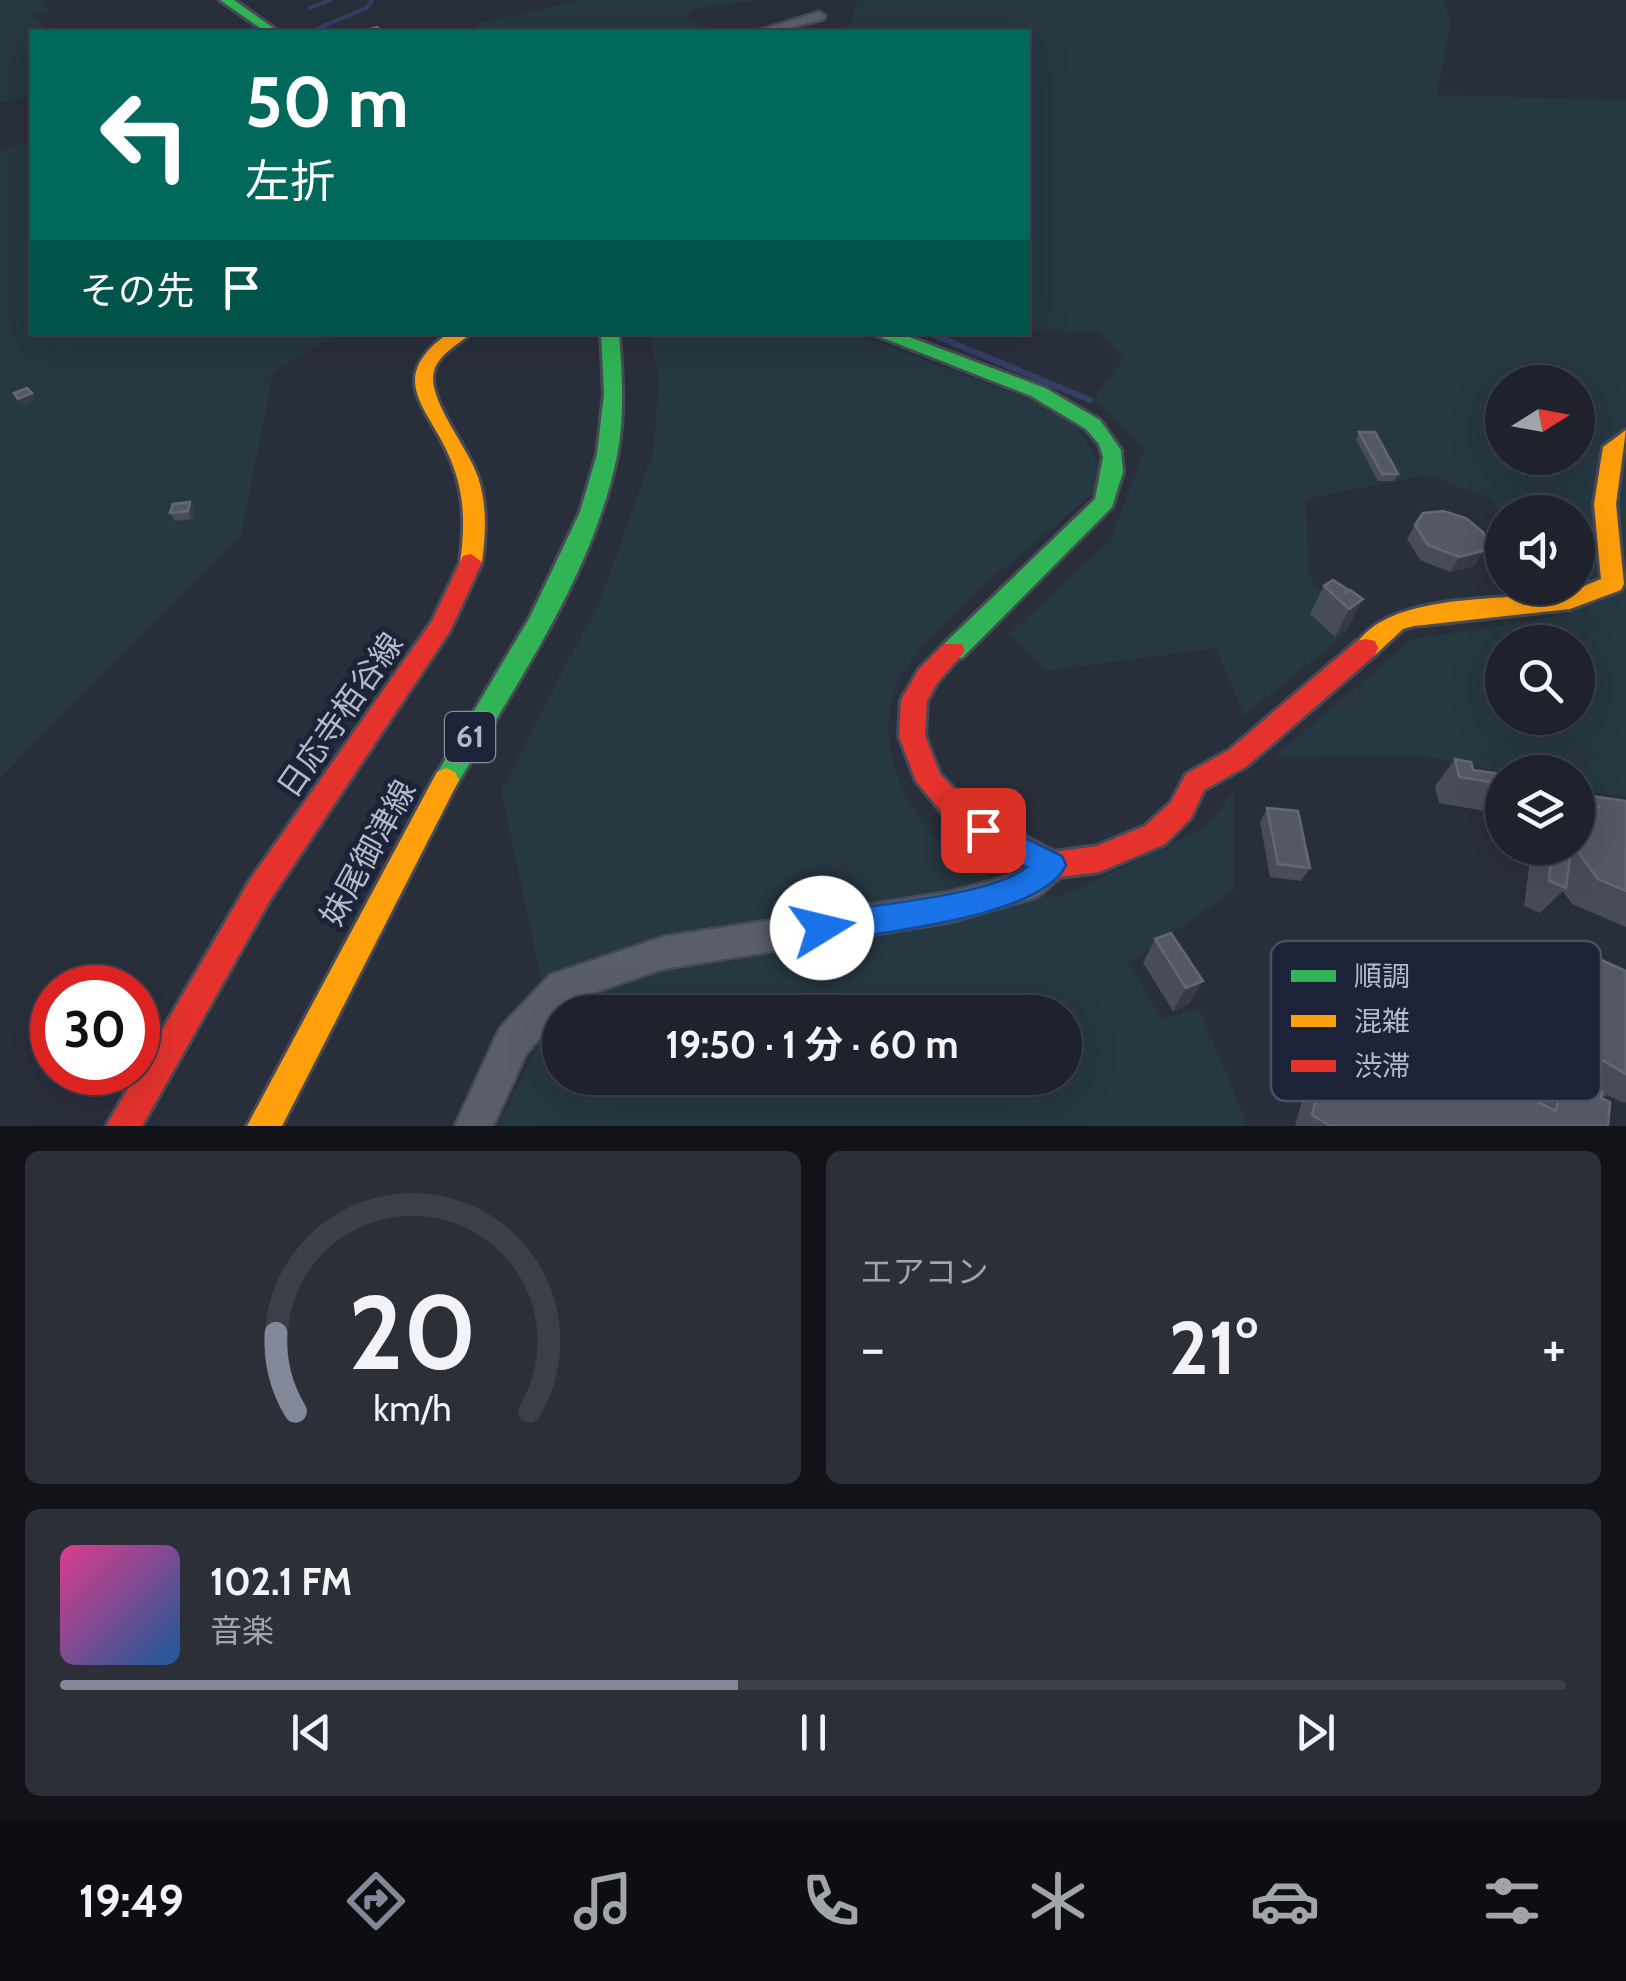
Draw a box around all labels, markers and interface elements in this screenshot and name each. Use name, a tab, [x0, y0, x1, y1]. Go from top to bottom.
text: 50 m	[245, 59, 409, 145]
icon: left	[80, 70, 210, 200]
text: 左折	[245, 154, 335, 208]
icon: arrive	[214, 260, 269, 315]
text: その先	[80, 267, 194, 314]
north arrow	[1485, 365, 1595, 475]
map controls	[1485, 365, 1595, 865]
button: sound	[1485, 495, 1595, 605]
street label: 日応寺栢谷線	[269, 625, 411, 805]
button: search	[1485, 625, 1595, 735]
road number: 61	[445, 712, 495, 762]
button: layers	[1485, 755, 1595, 865]
street label: 妹尾御津線	[312, 773, 423, 932]
pin	[941, 788, 1026, 873]
icon: arrive	[956, 803, 1011, 858]
position arrow	[770, 876, 874, 980]
legend	[1271, 941, 1601, 1101]
text: 順調	[1354, 959, 1410, 993]
speed limit sign: 30	[30, 965, 160, 1095]
text: 混雑	[1354, 1004, 1410, 1038]
text: 19:50 · 1 分 · 60 m	[665, 1021, 959, 1068]
text: 渋滞	[1354, 1049, 1410, 1083]
text: エアコン	[861, 1252, 989, 1291]
text: 20	[349, 1269, 477, 1395]
text: 21°	[1169, 1302, 1258, 1393]
text: −	[861, 1314, 885, 1381]
text: +	[1542, 1314, 1566, 1381]
text: km/h	[374, 1387, 452, 1430]
text: 102.1 FM	[210, 1558, 352, 1605]
text: 音楽	[210, 1611, 274, 1650]
icon: previous	[284, 1705, 339, 1760]
icon: pause	[786, 1705, 841, 1760]
icon: next	[1288, 1705, 1343, 1760]
icon: directions	[341, 1866, 411, 1936]
icon: music	[568, 1866, 638, 1936]
icon: phone	[796, 1866, 866, 1936]
icon: climate	[1023, 1866, 1093, 1936]
icon: car	[1250, 1866, 1320, 1936]
icon: filters	[1477, 1866, 1547, 1936]
text: 19:49	[79, 1874, 184, 1928]

